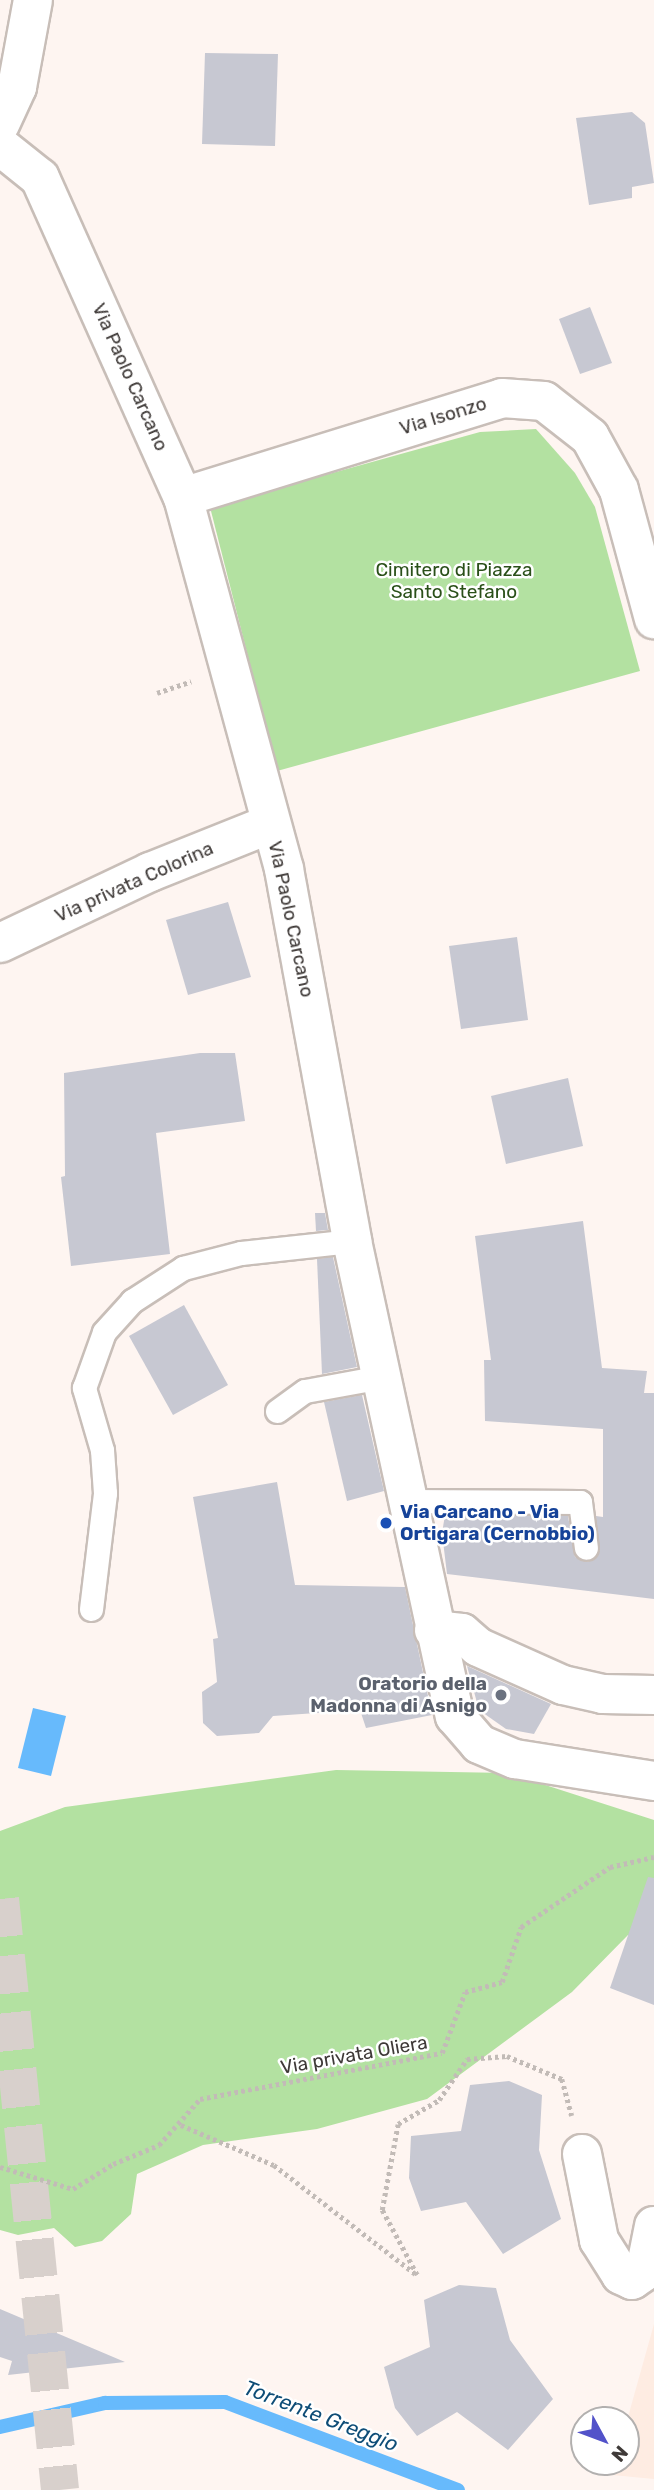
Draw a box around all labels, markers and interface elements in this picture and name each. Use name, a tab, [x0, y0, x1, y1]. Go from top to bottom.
street label: Via Paolo Carcano	[87, 300, 173, 454]
street label: Via Isonzo	[397, 392, 489, 440]
park label: Cimitero di Piazza Santo Stefano	[375, 559, 533, 603]
street label: Via privata Colorina	[51, 837, 217, 927]
street label: Via Paolo Carcano	[263, 839, 319, 999]
place label: Via Carcano - Via Ortigara (Cernobbio)	[400, 1501, 595, 1545]
marker: Via Carcano - Via Ortigara (Cernobbio)	[378, 1515, 394, 1531]
place label: Oratorio della Madonna di Asnigo	[310, 1673, 487, 1717]
marker: Oratorio della Madonna di Asnigo	[493, 1687, 509, 1703]
street label: Via privata Oliera	[279, 2031, 429, 2079]
water label: Torrente Greggio	[240, 2375, 402, 2457]
north arrow	[570, 2406, 640, 2476]
text: N	[607, 2441, 633, 2466]

